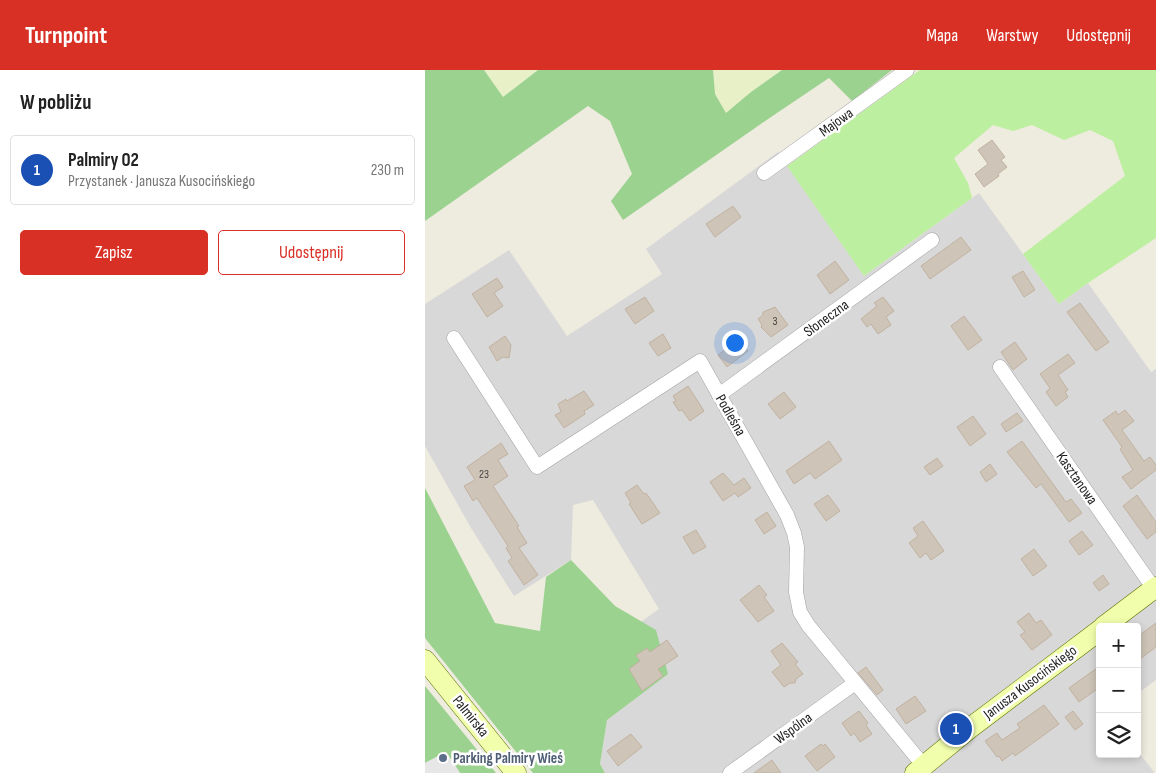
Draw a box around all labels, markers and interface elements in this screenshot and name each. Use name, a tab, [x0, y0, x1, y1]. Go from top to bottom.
text: Turnpoint	[25, 21, 107, 50]
text: Mapa	[926, 25, 958, 46]
text: Warstwy	[986, 25, 1038, 46]
text: Udostępnij	[1066, 25, 1131, 46]
text: W pobliżu	[20, 90, 91, 115]
street label: Majowa	[816, 104, 857, 141]
text: Palmiry 02	[68, 149, 139, 172]
text: 1	[34, 161, 40, 180]
text: 230 m	[371, 161, 404, 180]
text: Przystanek · Janusza Kusocińskiego	[68, 172, 255, 191]
button: Zapisz	[20, 230, 208, 275]
button: Udostępnij	[218, 230, 405, 275]
street label: Słoneczna	[800, 295, 853, 341]
house number: 3	[772, 314, 778, 329]
your location	[722, 330, 748, 356]
street label: Podleśna	[711, 391, 750, 440]
street label: Kasztanowa	[1052, 448, 1102, 508]
house number: 23	[479, 467, 489, 482]
map controls	[1096, 623, 1141, 758]
button: +	[1096, 623, 1141, 668]
street label: Janusza Kusocińskiego	[979, 641, 1081, 724]
button: −	[1096, 668, 1141, 713]
street label: Palmirska	[448, 692, 493, 741]
street label: Wspólna	[771, 708, 816, 749]
pin: 1	[940, 710, 972, 748]
button: layers	[1096, 713, 1141, 758]
place label: Parking Palmiry Wieś	[453, 749, 563, 768]
marker: Parking Palmiry Wieś	[437, 752, 449, 764]

